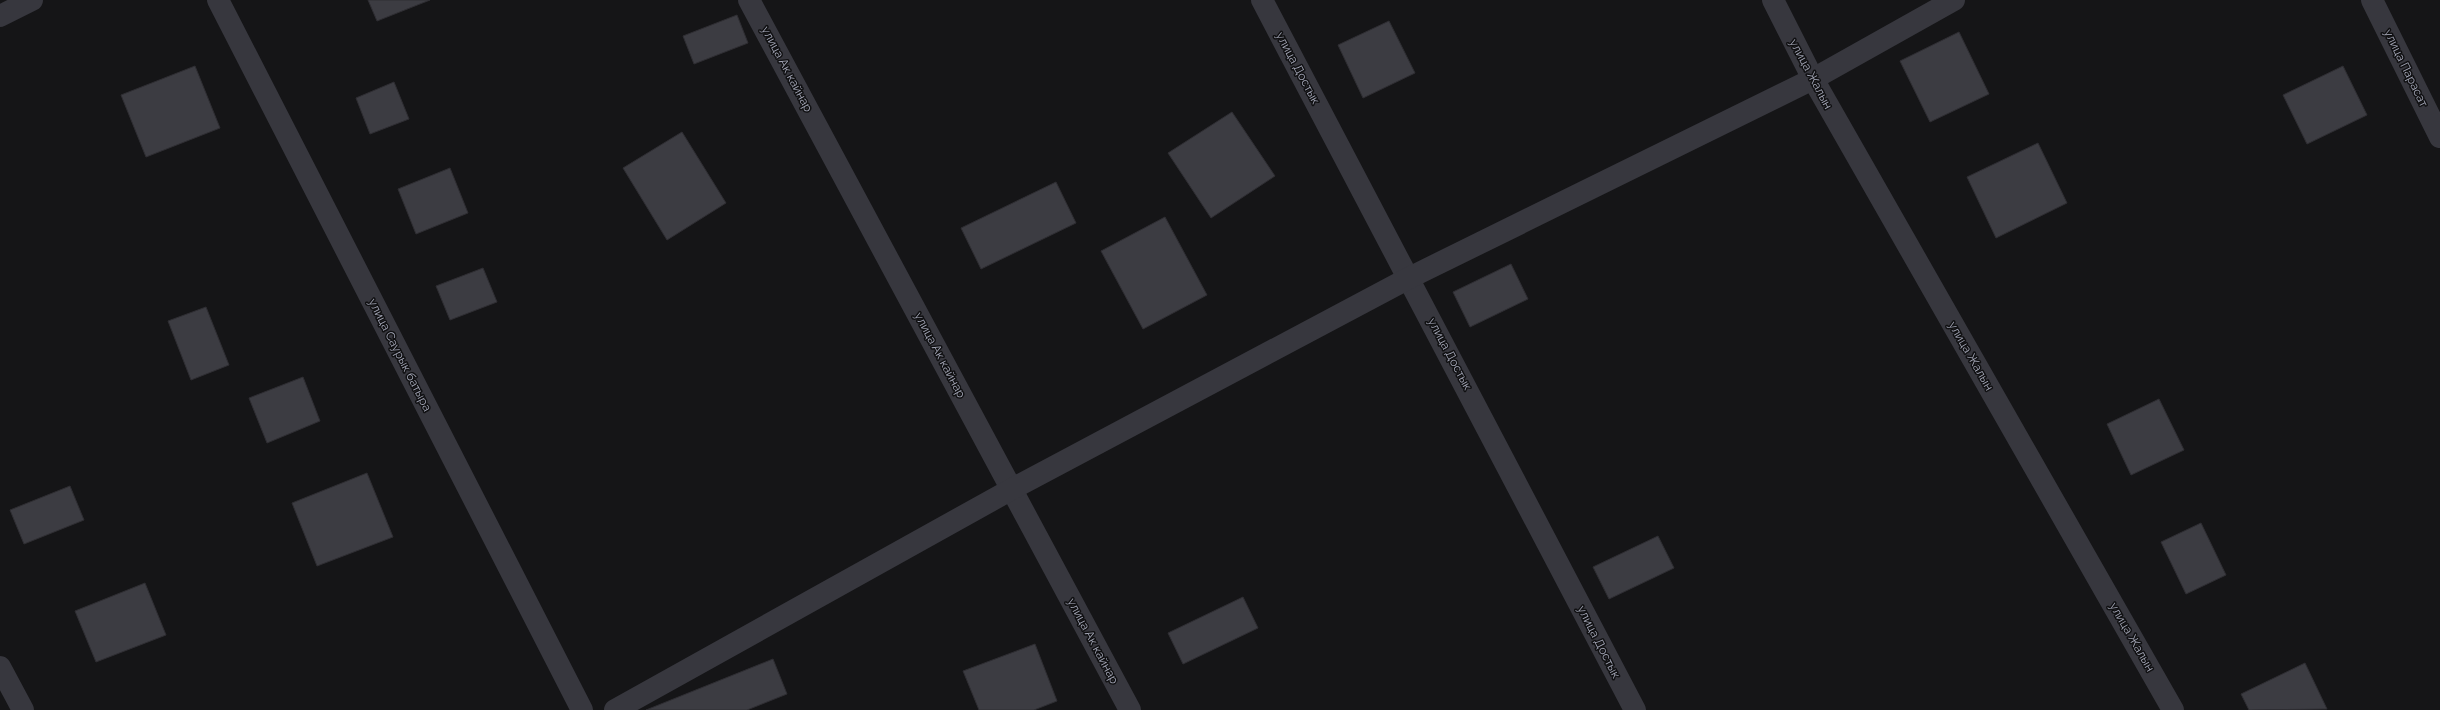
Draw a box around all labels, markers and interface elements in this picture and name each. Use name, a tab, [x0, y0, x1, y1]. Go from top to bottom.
street label: улица Ак кайнар	[759, 24, 815, 114]
street label: улица Парасат	[2381, 27, 2431, 109]
street label: улица Достык	[1273, 29, 1323, 107]
street label: улица Жалын	[1787, 37, 1835, 111]
street label: улица Саурык батыра	[366, 296, 434, 414]
street label: улица Ак кайнар	[912, 310, 968, 400]
street label: улица Достык	[1425, 315, 1475, 393]
street label: улица Жалын	[1946, 319, 1996, 393]
street label: улица Ак кайнар	[1065, 596, 1121, 686]
street label: улица Жалын	[2107, 600, 2157, 674]
street label: улица Достык	[1575, 603, 1623, 681]

